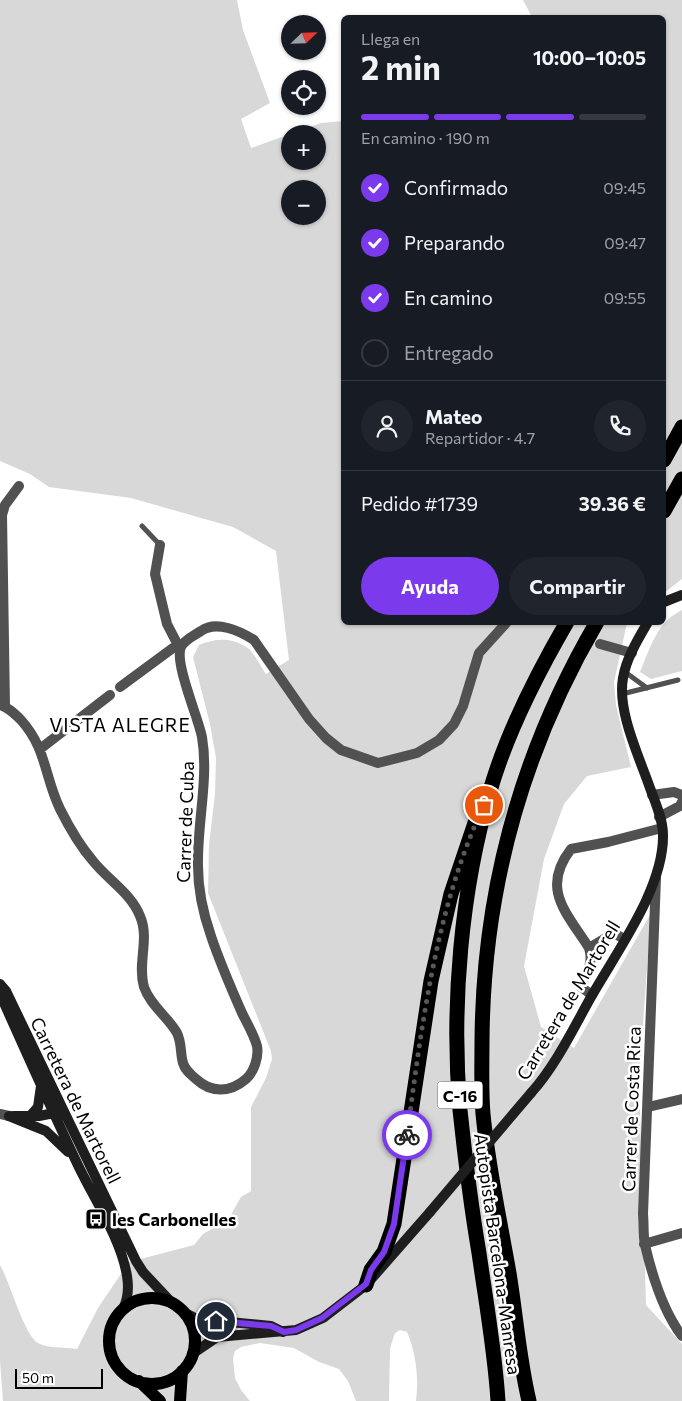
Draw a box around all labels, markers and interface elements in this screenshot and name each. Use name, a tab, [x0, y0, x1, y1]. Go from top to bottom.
north arrow	[281, 15, 326, 60]
map controls	[281, 15, 326, 225]
text: Llega en	[361, 29, 420, 48]
text: 10:00–10:05	[533, 46, 646, 69]
text: 2 min	[361, 47, 441, 87]
button: locate	[281, 70, 326, 115]
button: +	[281, 125, 326, 170]
text: En camino · 190 m	[361, 128, 490, 147]
icon: check	[361, 174, 389, 202]
text: Confirmado	[404, 176, 508, 199]
text: 09:45	[603, 178, 646, 197]
button: −	[281, 180, 326, 225]
icon: check	[361, 229, 389, 257]
text: Preparando	[404, 231, 505, 254]
text: 09:47	[604, 233, 646, 252]
icon: check	[361, 284, 389, 312]
text: En camino	[404, 286, 493, 309]
text: 09:55	[604, 288, 646, 307]
text: Entregado	[404, 341, 494, 364]
button: person	[361, 400, 413, 452]
button: phone	[594, 400, 646, 452]
text: Mateo	[425, 405, 482, 428]
text: Repartidor · 4.7	[425, 428, 535, 447]
text: Pedido #1739	[361, 492, 478, 515]
text: 39.36 €	[579, 492, 646, 515]
button: Ayuda	[361, 557, 499, 615]
button: Compartir	[509, 557, 646, 615]
district label: VISTA ALEGRE	[49, 713, 191, 736]
street label: Carrer de Cuba	[172, 761, 198, 883]
pin	[463, 784, 505, 826]
icon: bag	[470, 791, 498, 819]
street label: Carretera de Martorell	[512, 916, 624, 1084]
street label: Carretera de Martorell	[26, 1013, 126, 1187]
street label: Carrer de Costa Rica	[617, 1026, 645, 1192]
road number: C-16	[438, 1082, 482, 1108]
courier	[382, 1110, 432, 1160]
icon: bike	[393, 1121, 421, 1149]
street label: Autopista Barcelona-Manresa	[470, 1132, 526, 1376]
bus stop icon: les Carbonelles	[84, 1207, 108, 1231]
place label: les Carbonelles	[112, 1208, 236, 1230]
pin	[195, 1300, 237, 1342]
icon: home	[202, 1307, 230, 1335]
scale bar	[15, 1366, 102, 1389]
text: 50 m	[22, 1369, 54, 1386]

